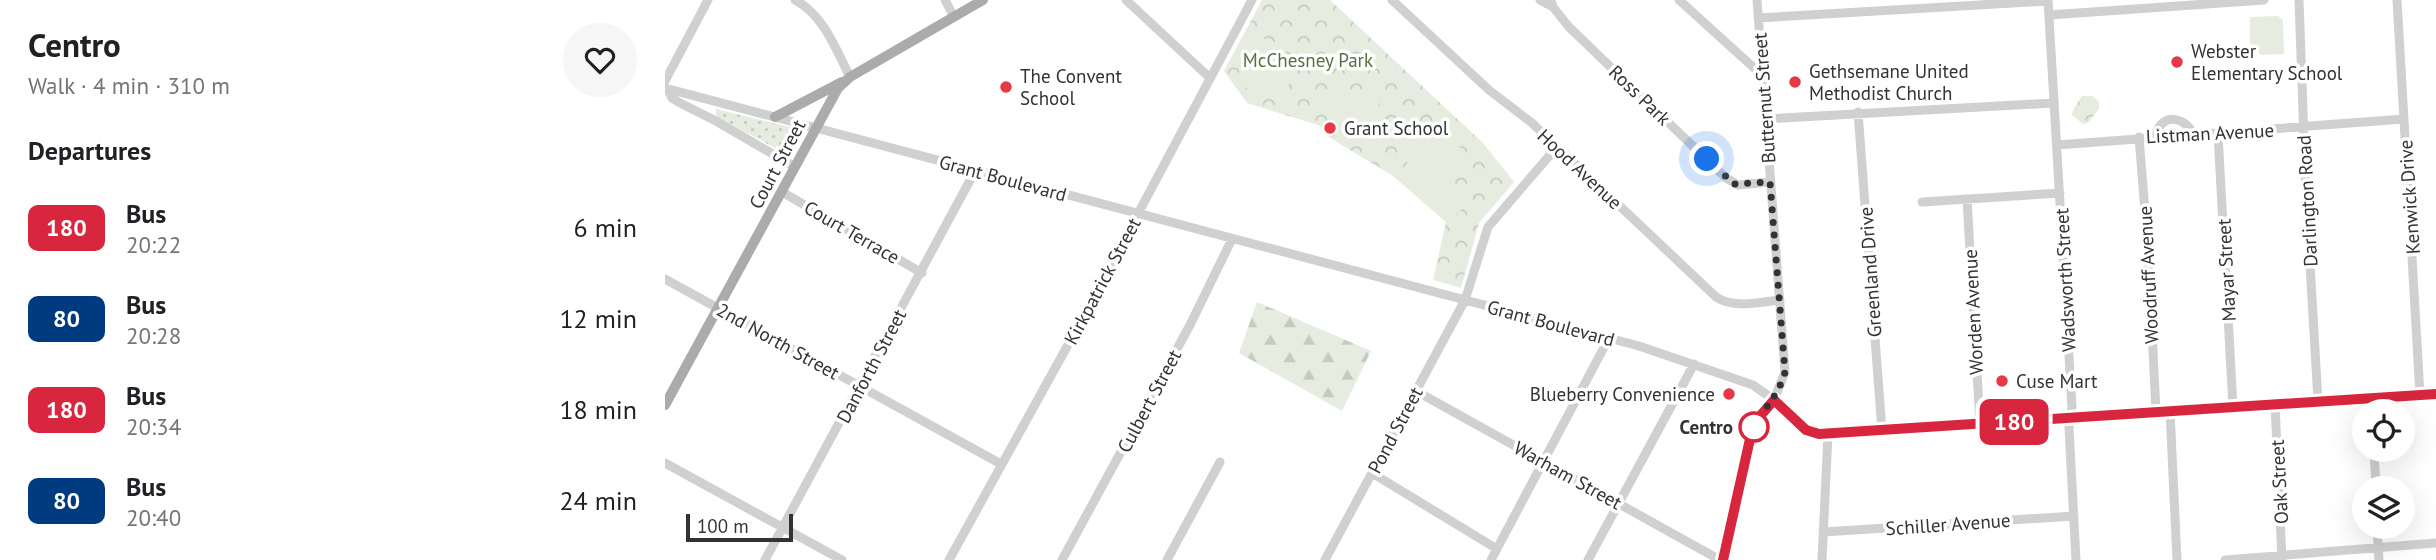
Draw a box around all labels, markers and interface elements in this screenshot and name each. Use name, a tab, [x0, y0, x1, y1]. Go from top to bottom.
text: Centro	[28, 23, 121, 66]
button: heart	[563, 23, 637, 97]
street label: Butternut Street	[1747, 31, 1781, 164]
place label: Webster Elementary School	[2191, 39, 2343, 85]
park label: McChesney Park	[1243, 48, 1373, 72]
marker: Webster Elementary School	[2169, 54, 2185, 70]
place label: Gethsemane United Methodist Church	[1809, 59, 1969, 105]
street label: Ross Park	[1604, 60, 1676, 130]
place label: The Convent School	[1020, 64, 1122, 110]
text: Walk · 4 min · 310 m	[28, 71, 230, 100]
marker: Gethsemane United Methodist Church	[1787, 74, 1803, 90]
marker: The Convent School	[998, 79, 1014, 95]
street label: Court Street	[743, 115, 811, 213]
place label: Grant School	[1344, 116, 1449, 140]
street label: Listman Avenue	[2145, 118, 2275, 148]
marker: Grant School	[1322, 120, 1338, 136]
street label: Hood Avenue	[1533, 124, 1627, 214]
text: Departures	[28, 134, 151, 167]
street label: Darlington Road	[2292, 135, 2322, 267]
street label: Kenwick Drive	[2393, 139, 2425, 255]
your location	[1689, 141, 1724, 176]
street label: Grant Boulevard	[937, 149, 1069, 207]
street label: Court Terrace	[800, 195, 904, 269]
text: Bus	[126, 197, 166, 230]
street label: Woodruff Avenue	[2132, 205, 2164, 345]
street label: Greenland Drive	[1853, 206, 1887, 338]
street label: Wadsworth Street	[2049, 207, 2081, 353]
text: 6 min	[574, 211, 637, 244]
text: 180	[46, 212, 87, 243]
street label: Kirkpatrick Street	[1058, 213, 1146, 349]
street label: Mayar Street	[2211, 217, 2241, 322]
text: 20:22	[126, 230, 181, 259]
street label: Worden Avenue	[1958, 249, 1988, 375]
text: Bus	[126, 288, 166, 321]
street label: Grant Boulevard	[1485, 294, 1617, 352]
street label: 2nd North Street	[712, 297, 844, 385]
text: 12 min	[559, 302, 637, 335]
text: 80	[53, 303, 80, 334]
street label: Danforth Street	[831, 304, 911, 427]
text: 20:28	[126, 321, 181, 350]
street label: Culbert Street	[1112, 345, 1186, 457]
place label: Cuse Mart	[2016, 369, 2098, 393]
marker: Cuse Mart	[1994, 373, 2010, 389]
text: Bus	[126, 379, 166, 412]
street label: Pond Street	[1362, 382, 1428, 477]
place label: Blueberry Convenience	[1530, 382, 1715, 406]
marker: Blueberry Convenience	[1721, 386, 1737, 402]
text: 18 min	[559, 393, 637, 426]
text: 180	[46, 394, 87, 425]
line badge: 180	[1974, 399, 2054, 445]
map controls	[2352, 399, 2415, 539]
button: locate	[2352, 399, 2415, 462]
text: 180	[1994, 406, 2034, 437]
text: 20:34	[126, 412, 181, 441]
marker: Centro	[1739, 412, 1769, 442]
place label: Centro	[1680, 415, 1733, 439]
street label: Warham Street	[1510, 435, 1627, 515]
street label: Oak Street	[2265, 439, 2293, 525]
text: Bus	[126, 470, 166, 503]
button: layers	[2352, 476, 2415, 539]
text: 24 min	[559, 484, 637, 517]
text: 80	[53, 485, 80, 516]
text: 20:40	[126, 503, 181, 532]
street label: Schiller Avenue	[1885, 508, 2011, 540]
scale bar	[686, 511, 793, 543]
text: 100 m	[697, 514, 749, 538]

